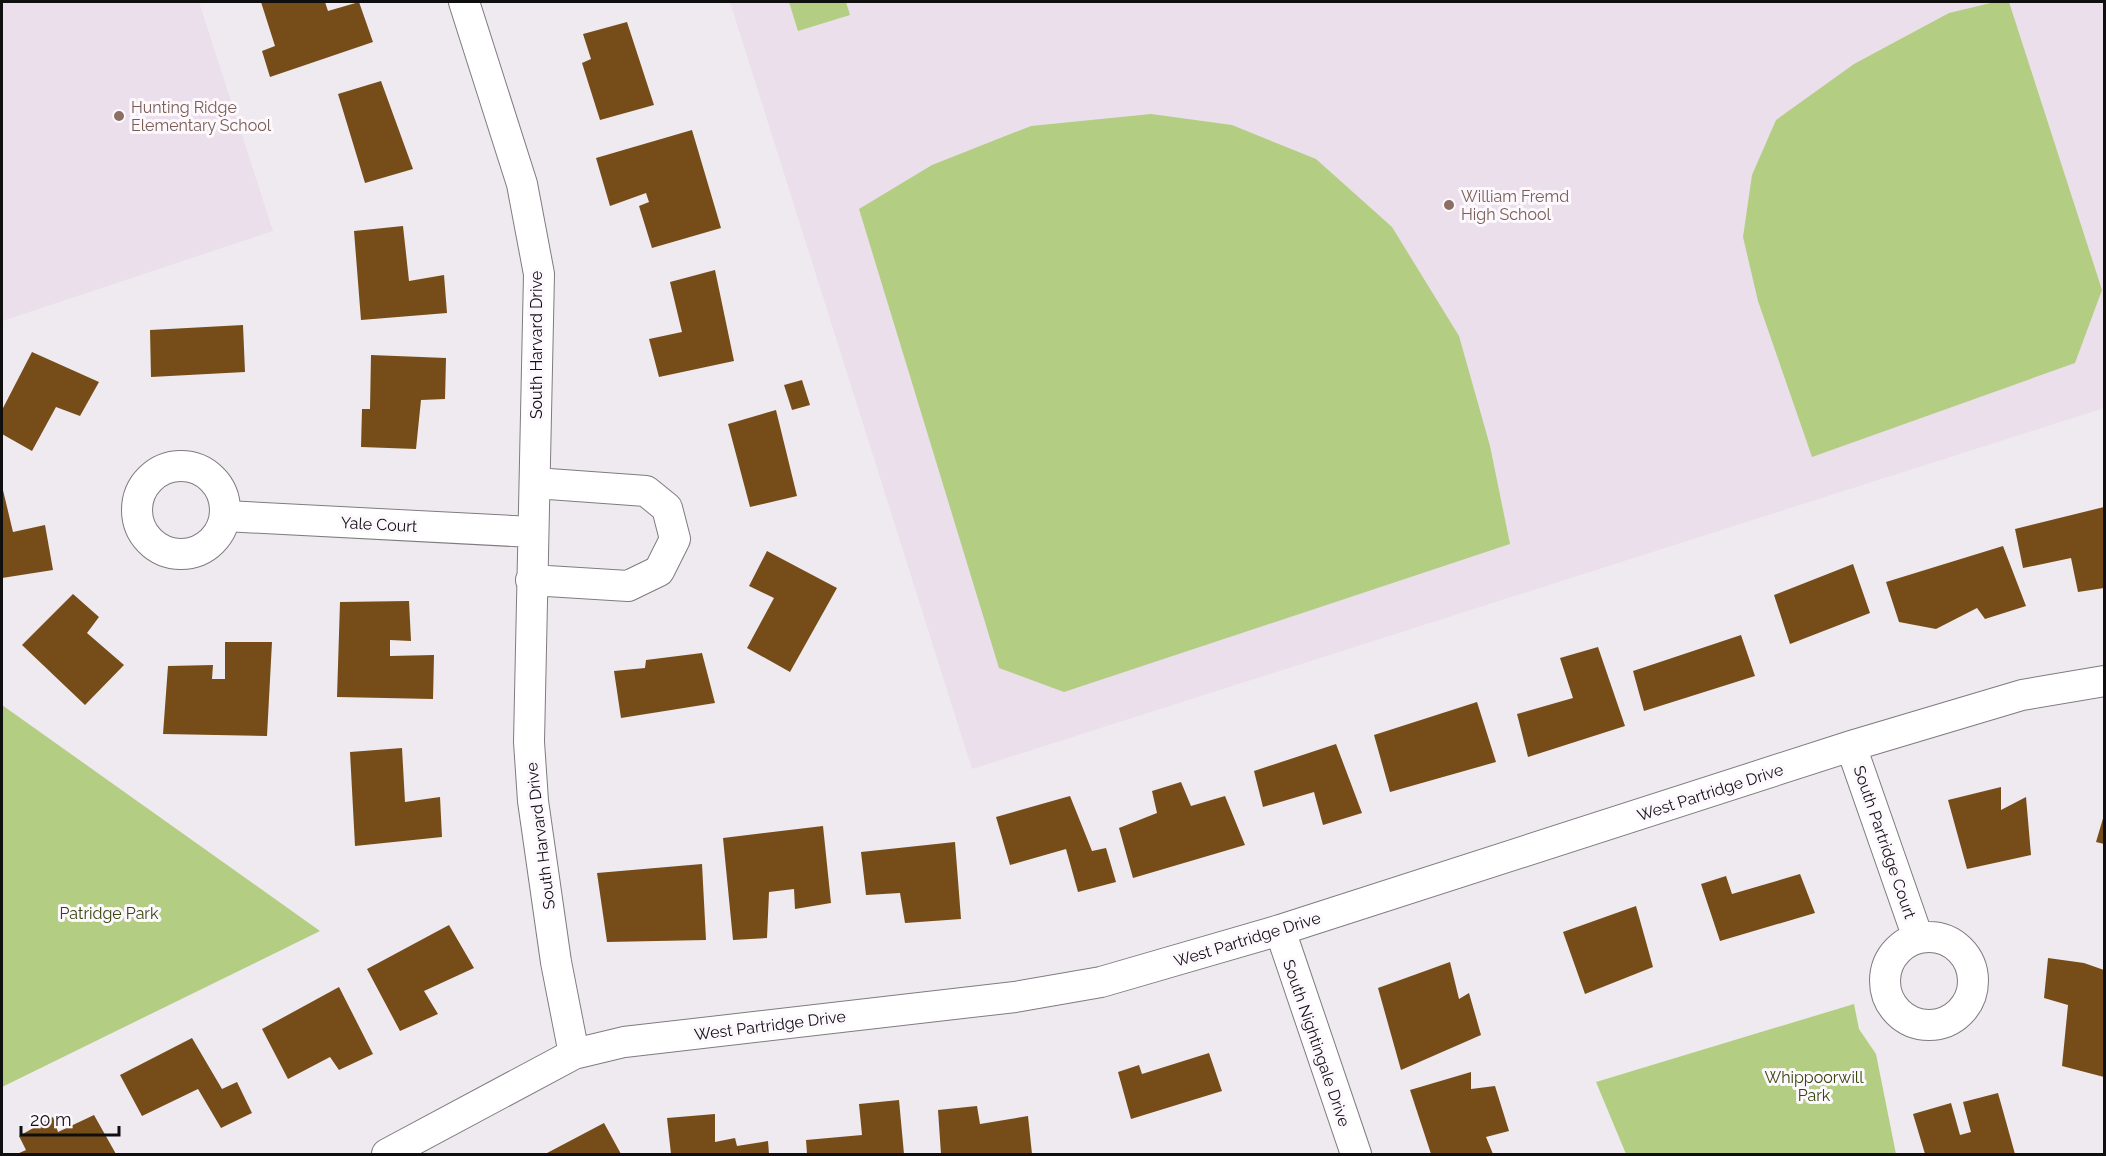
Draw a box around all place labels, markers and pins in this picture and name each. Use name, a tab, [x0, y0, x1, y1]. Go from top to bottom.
place label: Hunting Ridge Elementary School	[131, 98, 272, 135]
marker: Hunting Ridge Elementary School	[112, 109, 126, 123]
place label: William Fremd High School	[1461, 187, 1569, 224]
marker: William Fremd High School	[1442, 198, 1456, 212]

